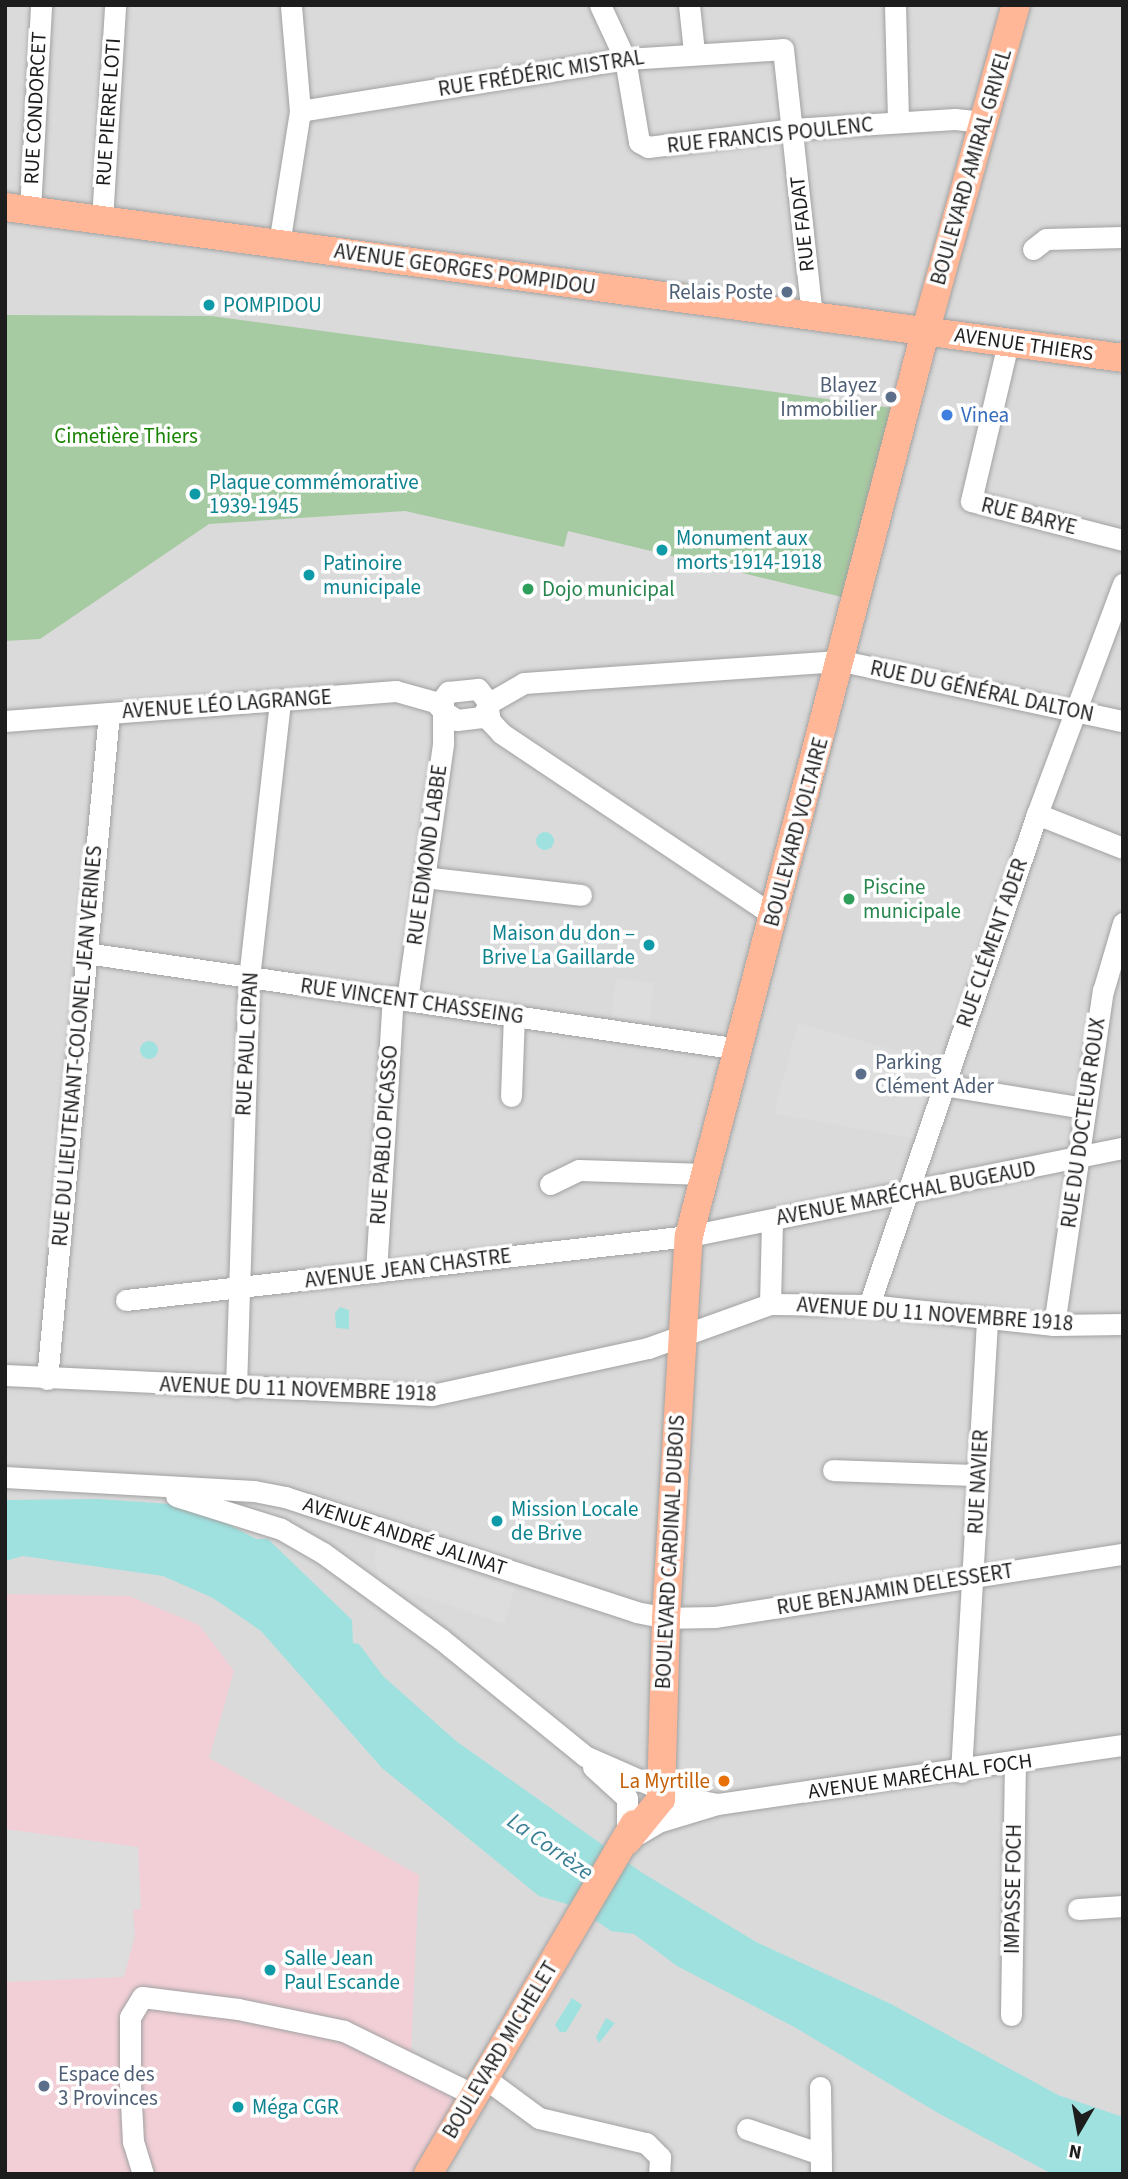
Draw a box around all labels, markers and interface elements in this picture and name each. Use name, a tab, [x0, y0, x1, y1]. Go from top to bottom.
street label: RUE CONDORCET	[18, 31, 52, 185]
street label: RUE PIERRE LOTI	[90, 37, 126, 187]
street label: RUE FRÉDÉRIC MISTRAL	[436, 44, 646, 102]
street label: BOULEVARD AMIRAL GRIVEL	[925, 46, 1017, 288]
street label: RUE FRANCIS POULENC	[666, 112, 874, 158]
street label: RUE FADAT	[784, 175, 820, 273]
street label: AVENUE GEORGES POMPIDOU	[333, 238, 597, 300]
place label: Relais Poste	[668, 279, 773, 305]
marker: Relais Poste	[779, 284, 795, 300]
place label: POMPIDOU	[223, 292, 322, 318]
marker: POMPIDOU	[201, 297, 217, 313]
street label: AVENUE THIERS	[953, 322, 1095, 366]
place label: Blayez Immobilier	[780, 372, 877, 422]
marker: Blayez Immobilier	[883, 389, 899, 405]
place label: Vinea	[961, 402, 1009, 428]
marker: Vinea	[939, 407, 955, 423]
park label: Cimetière Thiers	[54, 423, 198, 449]
place label: Plaque commémorative 1939-1945	[209, 469, 419, 519]
marker: Plaque commémorative 1939-1945	[187, 486, 203, 502]
street label: RUE BARYE	[979, 492, 1079, 540]
place label: Monument aux morts 1914-1918	[676, 525, 822, 575]
marker: Monument aux morts 1914-1918	[654, 542, 670, 558]
place label: Patinoire municipale	[323, 550, 421, 600]
marker: Patinoire municipale	[301, 567, 317, 583]
place label: Dojo municipal	[542, 576, 675, 602]
marker: Dojo municipal	[520, 581, 536, 597]
street label: RUE DU GÉNÉRAL DALTON	[868, 655, 1096, 727]
street label: AVENUE LÉO LAGRANGE	[121, 684, 333, 724]
street label: BOULEVARD VOLTAIRE	[759, 735, 833, 929]
street label: RUE EDMOND LABBE	[402, 763, 452, 947]
street label: RUE DU LIEUTENANT-COLONEL JEAN VERINES	[47, 844, 107, 1248]
street label: RUE CLÉMENT ADER	[951, 855, 1033, 1031]
place label: Piscine municipale	[863, 874, 961, 924]
marker: Piscine municipale	[841, 891, 857, 907]
place label: Maison du don – Brive La Gaillarde	[482, 920, 635, 970]
marker: Maison du don – Brive La Gaillarde	[641, 937, 657, 953]
street label: RUE PAUL CIPAN	[231, 971, 263, 1117]
street label: RUE VINCENT CHASSEING	[299, 973, 525, 1029]
street label: RUE DU DOCTEUR ROUX	[1056, 1016, 1110, 1230]
street label: RUE PABLO PICASSO	[365, 1044, 403, 1226]
place label: Parking Clément Ader	[875, 1049, 994, 1099]
marker: Parking Clément Ader	[853, 1066, 869, 1082]
street label: AVENUE MARÉCHAL BUGEAUD	[774, 1155, 1038, 1231]
street label: AVENUE JEAN CHASTRE	[303, 1243, 513, 1293]
street label: AVENUE DU 11 NOVEMBRE 1918	[796, 1292, 1074, 1336]
street label: AVENUE DU 11 NOVEMBRE 1918	[159, 1372, 437, 1406]
street label: BOULEVARD CARDINAL DUBOIS	[650, 1414, 690, 1690]
street label: RUE NAVIER	[963, 1429, 993, 1535]
street label: AVENUE ANDRÉ JALINAT	[300, 1491, 510, 1581]
place label: Mission Locale de Brive	[511, 1496, 638, 1546]
marker: Mission Locale de Brive	[489, 1513, 505, 1529]
street label: RUE BENJAMIN DELESSERT	[775, 1558, 1015, 1620]
street label: AVENUE MARÉCHAL FOCH	[806, 1748, 1034, 1804]
place label: La Myrtille	[619, 1768, 710, 1794]
marker: La Myrtille	[716, 1773, 732, 1789]
water label: La Corrèze	[502, 1807, 598, 1887]
street label: IMPASSE FOCH	[999, 1824, 1027, 1954]
place label: Salle Jean Paul Escande	[284, 1945, 400, 1995]
street label: BOULEVARD MICHELET	[437, 1957, 563, 2143]
marker: Salle Jean Paul Escande	[262, 1962, 278, 1978]
place label: Espace des 3 Provinces	[58, 2061, 158, 2111]
marker: Espace des 3 Provinces	[36, 2078, 52, 2094]
place label: Méga CGR	[252, 2094, 339, 2120]
north arrow	[1044, 2095, 1114, 2165]
marker: Méga CGR	[230, 2099, 246, 2115]
text: N	[1067, 2137, 1084, 2166]

